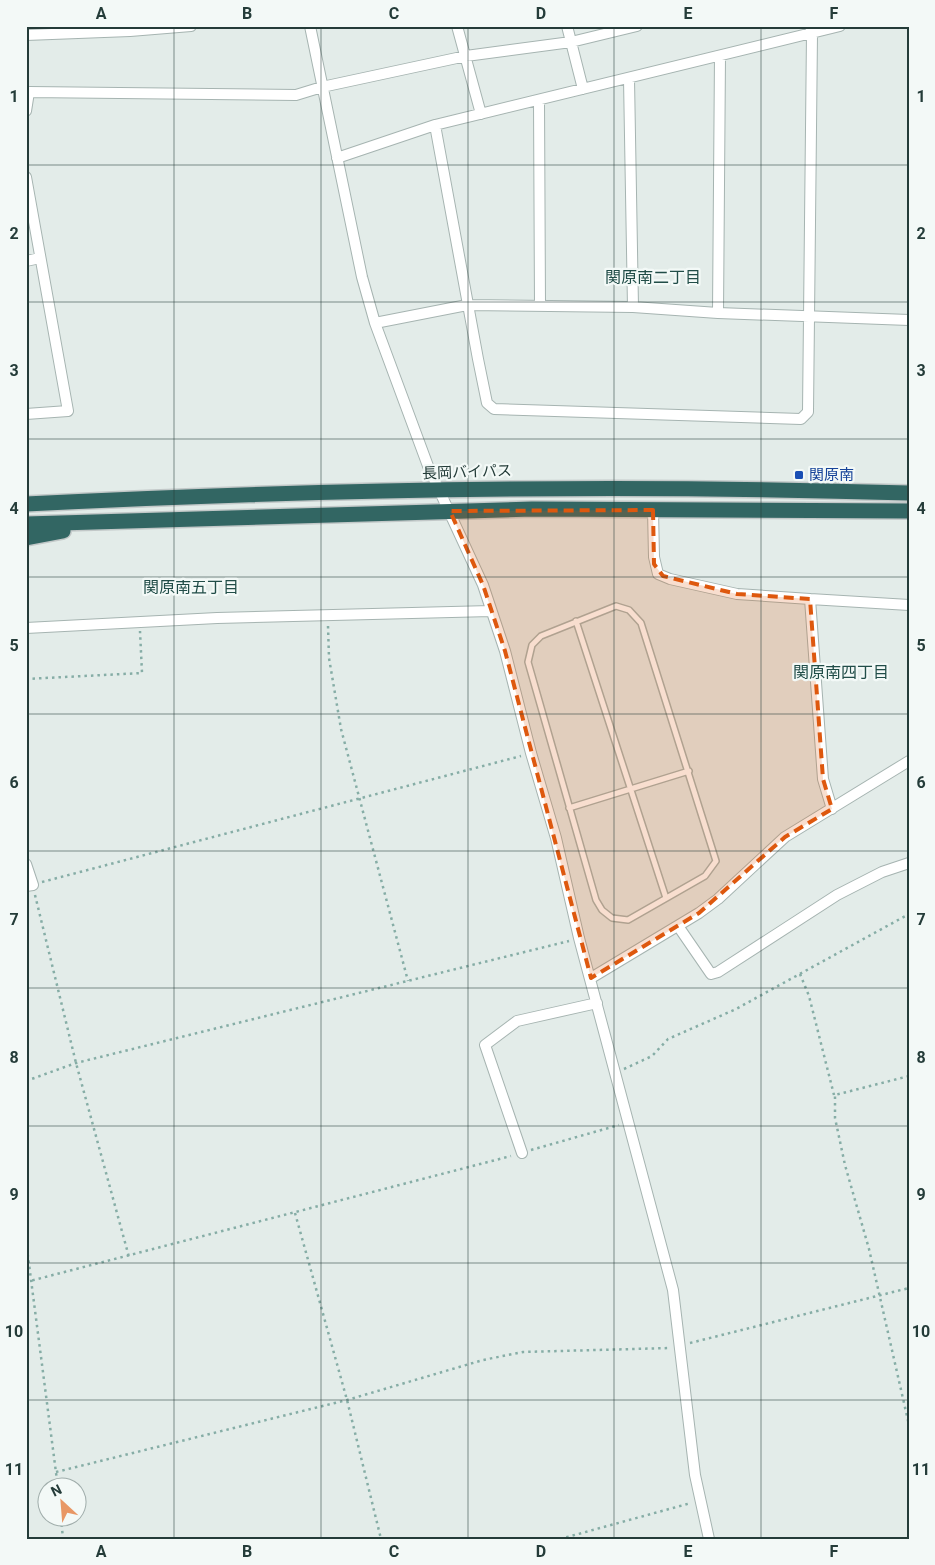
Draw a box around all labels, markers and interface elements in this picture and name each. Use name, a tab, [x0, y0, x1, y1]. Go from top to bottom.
text: A	[96, 4, 107, 23]
text: B	[242, 4, 252, 23]
text: C	[389, 4, 399, 23]
text: D	[536, 4, 546, 23]
text: E	[684, 4, 693, 23]
text: F	[830, 4, 839, 23]
text: 1	[9, 87, 19, 106]
text: 1	[916, 87, 926, 106]
text: 2	[9, 224, 19, 243]
text: 2	[916, 224, 926, 243]
district label: 関原南二丁目	[605, 268, 701, 287]
text: 3	[9, 361, 19, 380]
text: 3	[916, 361, 926, 380]
street label: 長岡バイパス	[422, 461, 512, 483]
place label: 関原南	[809, 466, 854, 484]
marker: 関原南	[793, 469, 805, 481]
text: 4	[9, 499, 19, 518]
text: 4	[916, 499, 926, 518]
district label: 関原南五丁目	[143, 578, 239, 597]
text: 5	[9, 636, 19, 655]
text: 5	[916, 636, 926, 655]
district label: 関原南四丁目	[793, 663, 889, 682]
text: 6	[9, 773, 19, 792]
text: 6	[916, 773, 926, 792]
text: 7	[9, 910, 19, 929]
text: 7	[916, 910, 926, 929]
text: 8	[9, 1048, 19, 1067]
text: 8	[916, 1048, 926, 1067]
text: 9	[9, 1185, 19, 1204]
text: 9	[916, 1185, 926, 1204]
text: 10	[5, 1322, 23, 1341]
text: 10	[912, 1322, 930, 1341]
text: 11	[5, 1460, 23, 1479]
text: 11	[912, 1460, 930, 1479]
north arrow	[38, 1478, 88, 1528]
text: N	[48, 1481, 64, 1500]
text: A	[96, 1542, 107, 1561]
text: B	[242, 1542, 252, 1561]
text: C	[389, 1542, 399, 1561]
text: D	[536, 1542, 546, 1561]
text: E	[684, 1542, 693, 1561]
text: F	[830, 1542, 839, 1561]

